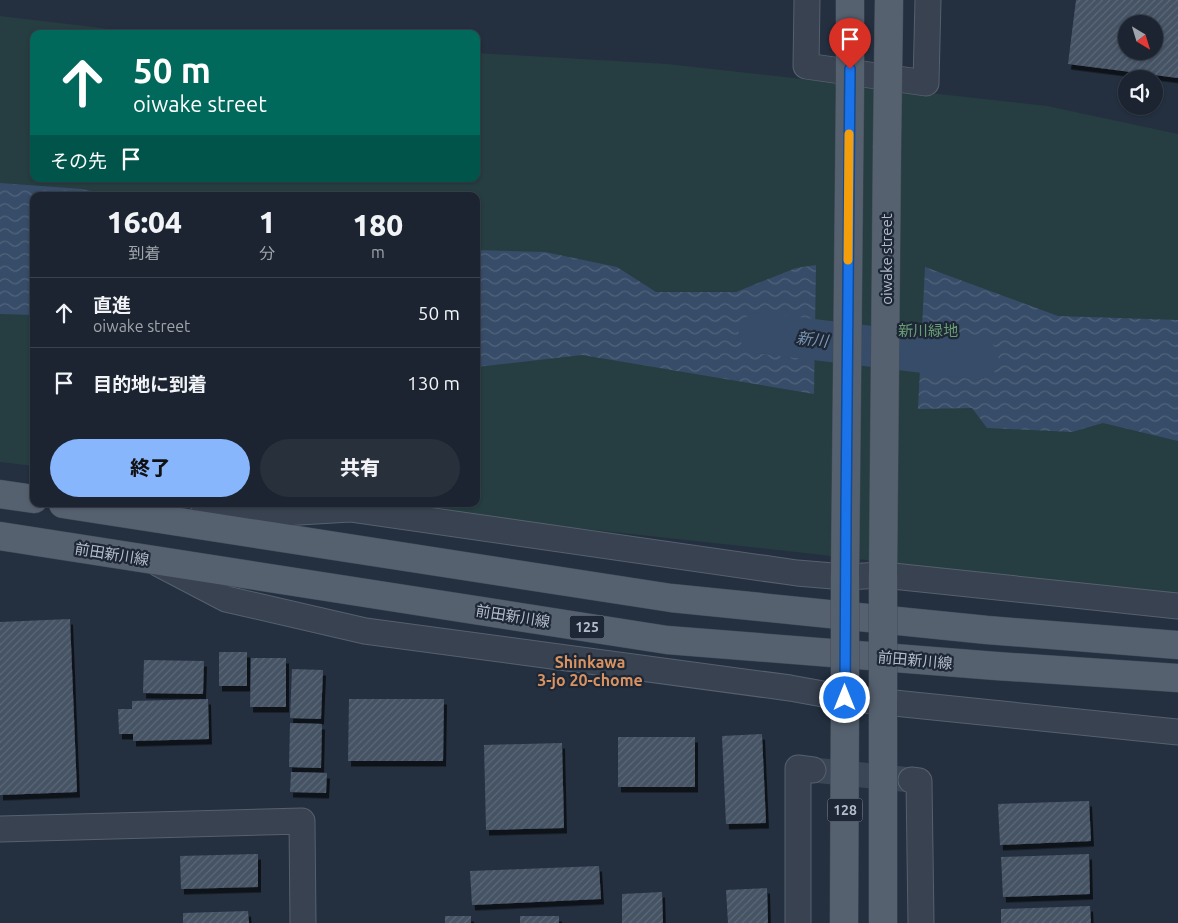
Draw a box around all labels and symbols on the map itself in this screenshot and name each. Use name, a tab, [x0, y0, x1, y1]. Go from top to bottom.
north arrow	[1118, 15, 1162, 60]
pin	[829, 18, 871, 69]
street label: oiwake street	[878, 213, 895, 305]
park label: 新川緑地	[898, 322, 958, 339]
water label: 新川	[795, 328, 831, 350]
street label: 前田新川線	[74, 540, 150, 568]
street label: 前田新川線	[475, 602, 551, 630]
road number: 125	[570, 616, 604, 638]
street label: 前田新川線	[877, 648, 953, 672]
district label: Shinkawa 3-jo 20-chome	[537, 653, 643, 689]
position arrow	[818, 671, 870, 723]
road number: 128	[828, 798, 862, 822]

